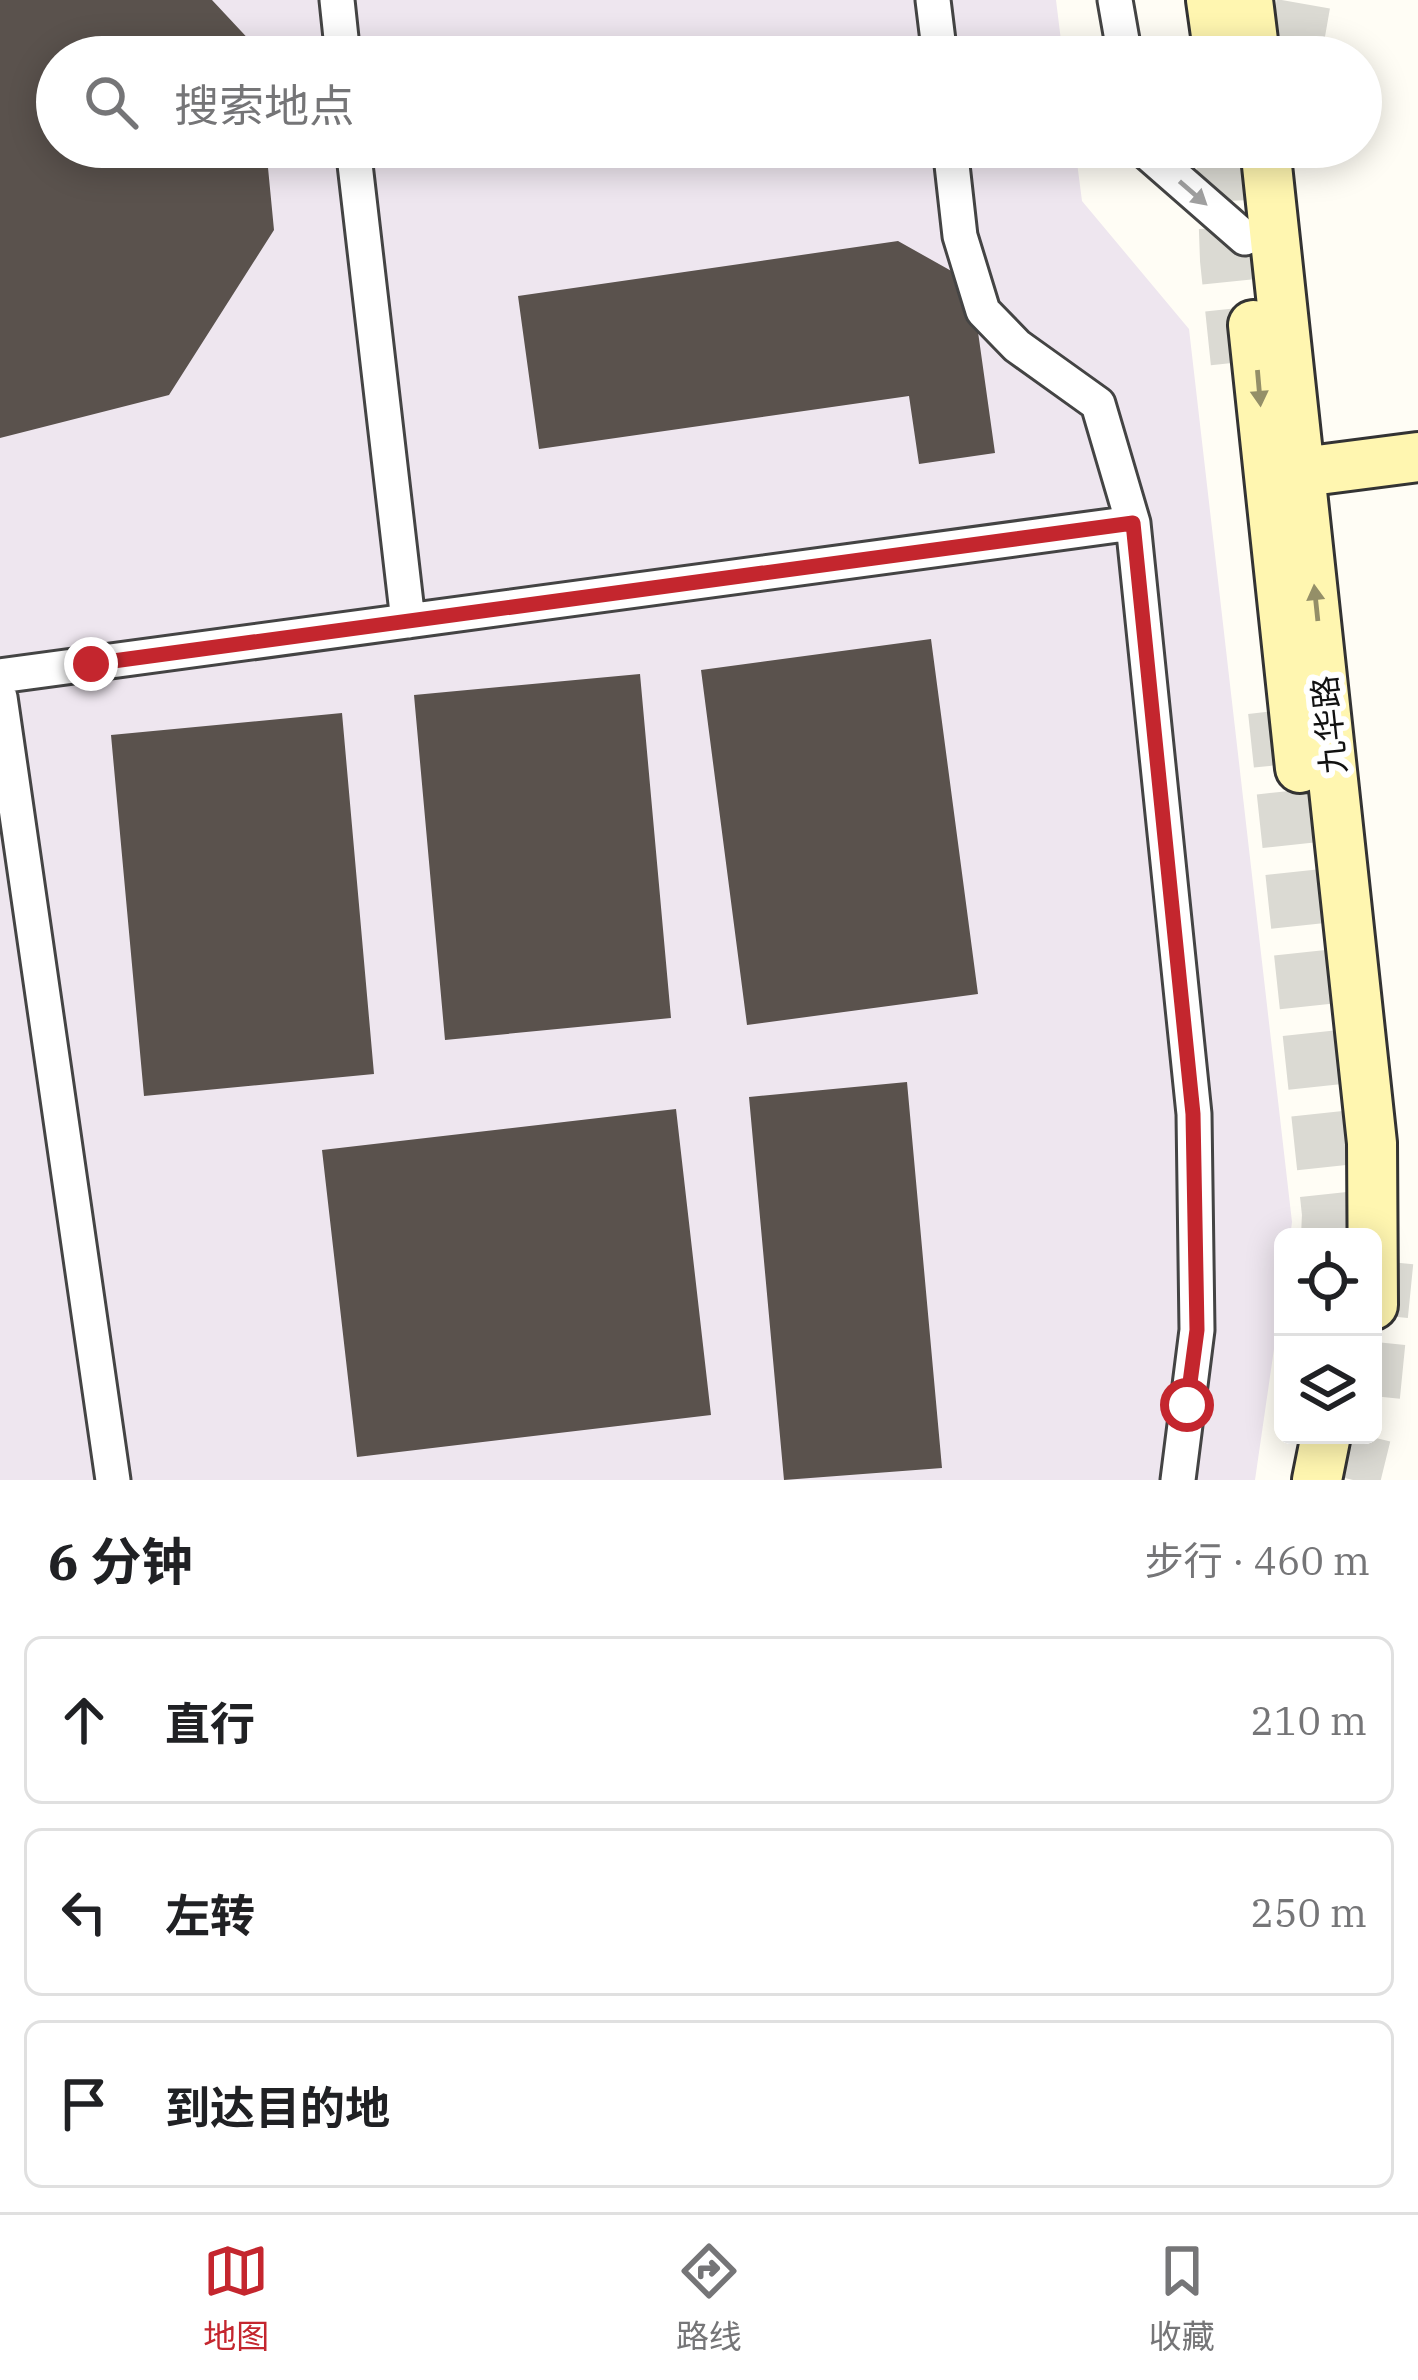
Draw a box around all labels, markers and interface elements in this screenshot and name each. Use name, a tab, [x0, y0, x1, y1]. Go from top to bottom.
search box	[36, 36, 1382, 168]
icon: search	[78, 69, 144, 135]
text: 搜索地点	[174, 76, 354, 134]
one-way arrow	[1178, 179, 1208, 205]
one-way arrow	[1250, 370, 1269, 408]
one-way arrow	[1306, 584, 1325, 621]
route end	[64, 637, 118, 691]
street label: 九华路	[1302, 674, 1355, 777]
map controls	[1274, 1228, 1382, 1444]
button: locate	[1274, 1228, 1382, 1336]
button: layers	[1274, 1336, 1382, 1444]
route start	[1160, 1378, 1214, 1432]
text: 6 分钟	[48, 1528, 192, 1594]
text: 步行 · 460 m	[1145, 1535, 1370, 1586]
icon: ahead	[51, 1687, 117, 1753]
text: 直行	[165, 1694, 255, 1752]
text: 210 m	[1251, 1695, 1367, 1746]
icon: left	[51, 1879, 117, 1945]
text: 左转	[165, 1886, 255, 1944]
text: 250 m	[1251, 1887, 1367, 1938]
icon: arrive	[51, 2071, 117, 2137]
text: 到达目的地	[165, 2078, 390, 2136]
tab: 地图	[203, 2238, 269, 2358]
tab: 路线	[676, 2238, 742, 2358]
tab: 收藏	[1149, 2238, 1215, 2358]

